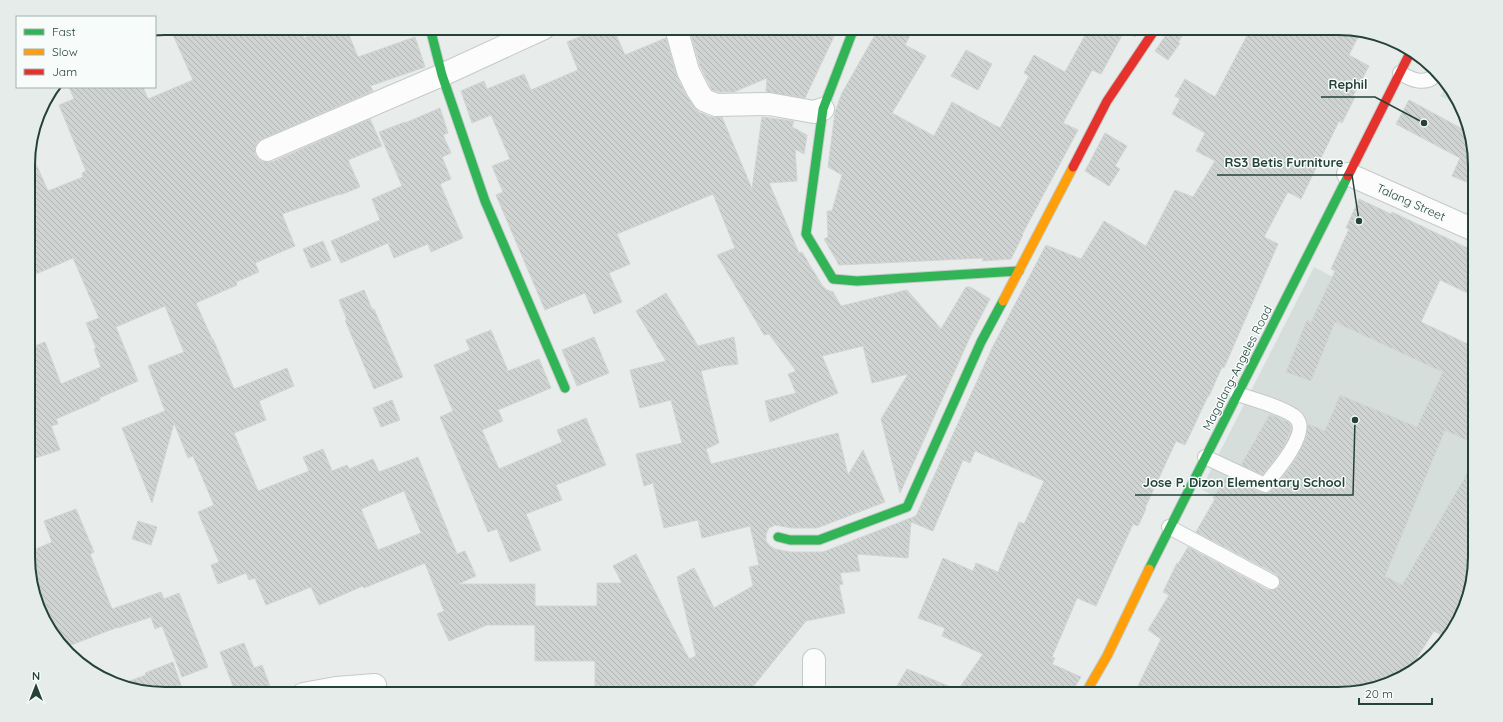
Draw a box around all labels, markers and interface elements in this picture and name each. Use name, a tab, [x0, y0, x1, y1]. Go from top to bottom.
legend	[16, 16, 156, 88]
text: Fast	[52, 24, 76, 39]
text: Slow	[52, 44, 78, 59]
text: Jam	[52, 64, 77, 79]
callout: Rephil	[1321, 72, 1375, 97]
text: Rephil	[1329, 76, 1367, 92]
callout: RS3 Betis Furniture	[1217, 150, 1352, 175]
text: RS3 Betis Furniture	[1225, 154, 1344, 170]
street label: Talang Street	[1374, 180, 1448, 224]
street label: Magalang-Angeles Road	[1199, 303, 1275, 433]
callout: Jose P. Dizon Elementary School	[1135, 470, 1353, 495]
text: Jose P. Dizon Elementary School	[1143, 474, 1345, 490]
north arrow	[16, 666, 56, 706]
text: N	[32, 669, 40, 683]
scale bar	[1359, 680, 1432, 706]
text: 20 m	[1365, 686, 1393, 701]

